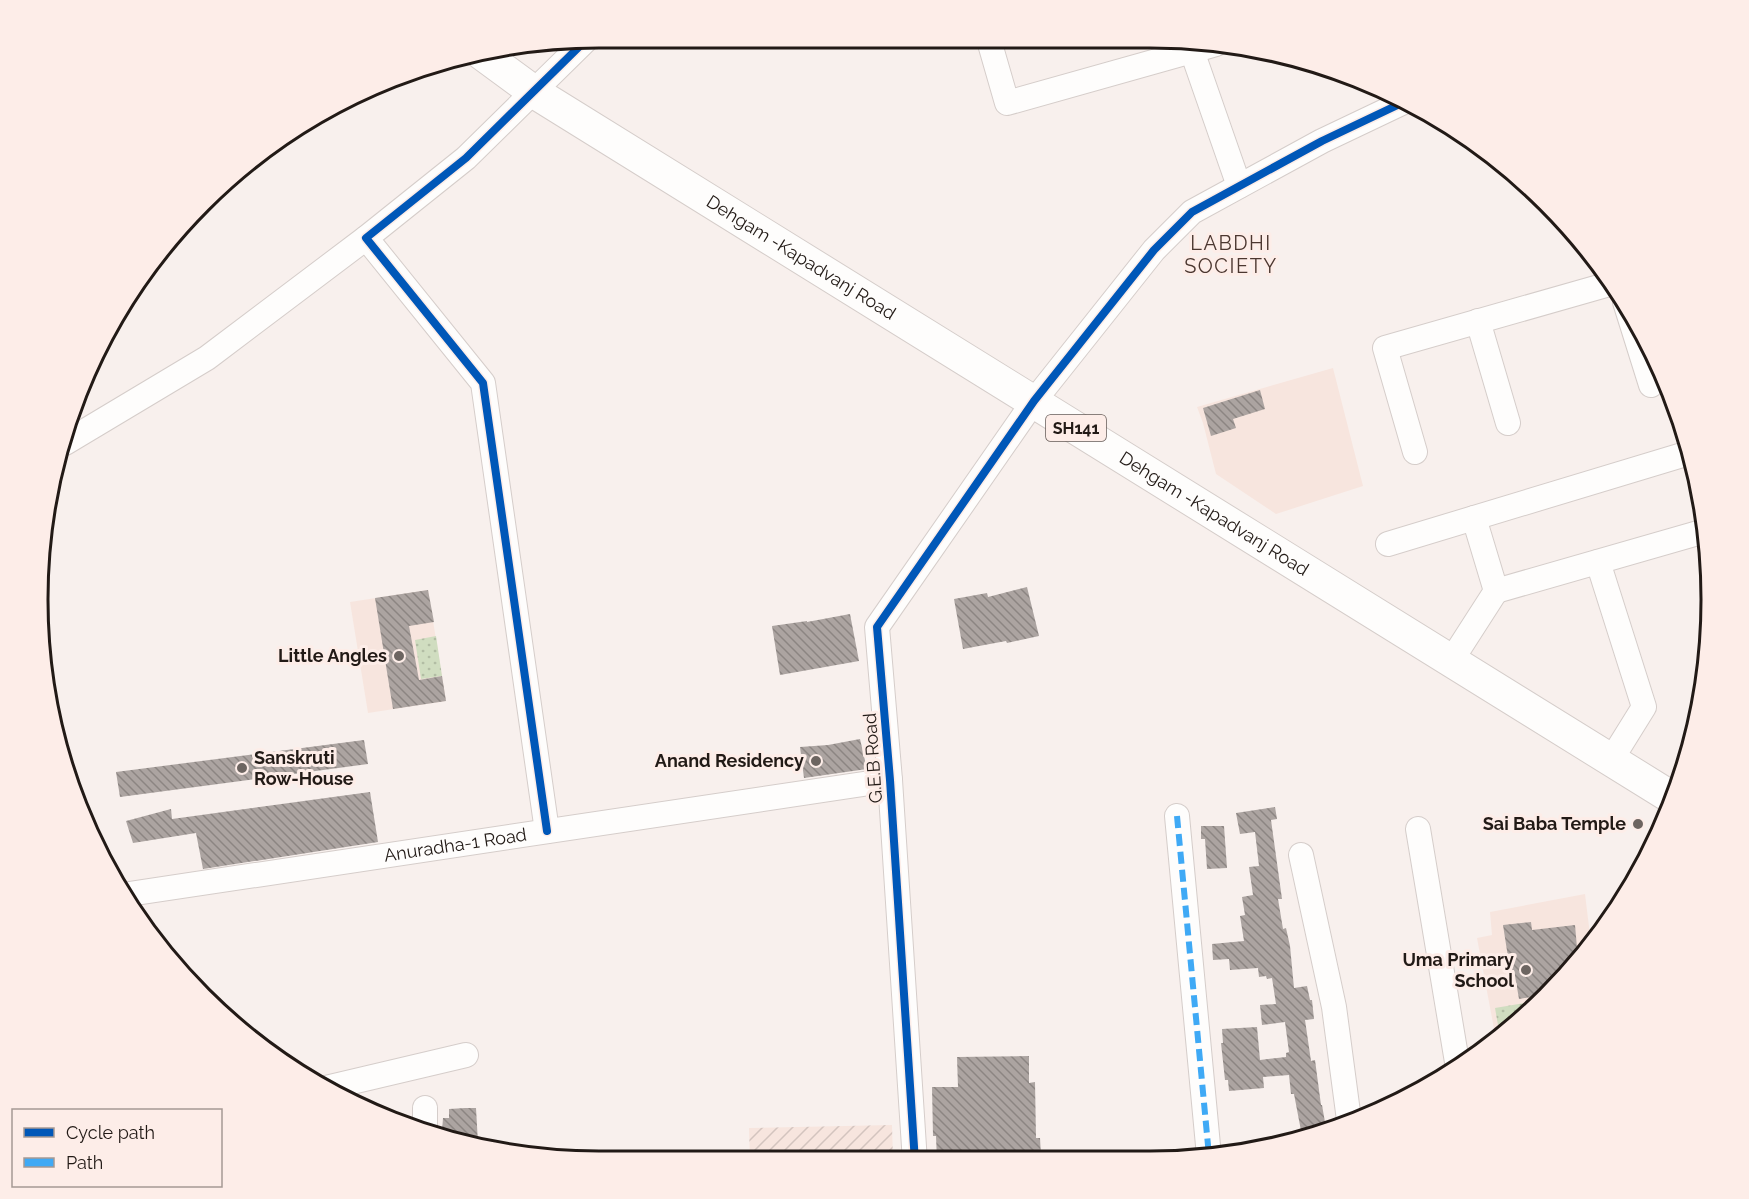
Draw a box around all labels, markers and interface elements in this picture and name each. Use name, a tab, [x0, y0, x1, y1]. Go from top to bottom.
street label: Dehgam -Kapadvanj Road	[703, 191, 900, 324]
district label: LABDHI SOCIETY	[1184, 231, 1278, 278]
road number: SH141	[1046, 415, 1106, 441]
street label: Dehgam -Kapadvanj Road	[1116, 447, 1313, 580]
place label: Little Angles	[278, 645, 387, 666]
marker: Little Angles	[392, 649, 406, 663]
street label: G.E.B Road	[859, 712, 886, 804]
place label: Sanskruti Row-House	[254, 747, 354, 789]
place label: Anand Residency	[655, 750, 804, 771]
marker: Anand Residency	[809, 754, 823, 768]
marker: Sanskruti Row-House	[235, 761, 249, 775]
place label: Sai Baba Temple	[1483, 813, 1626, 834]
marker: Sai Baba Temple	[1631, 817, 1645, 831]
street label: Anuradha-1 Road	[383, 824, 528, 866]
place label: Uma Primary School	[1403, 949, 1514, 991]
marker: Uma Primary School	[1519, 963, 1533, 977]
legend	[12, 1109, 222, 1187]
text: Cycle path	[66, 1122, 155, 1143]
text: Path	[66, 1152, 103, 1173]

